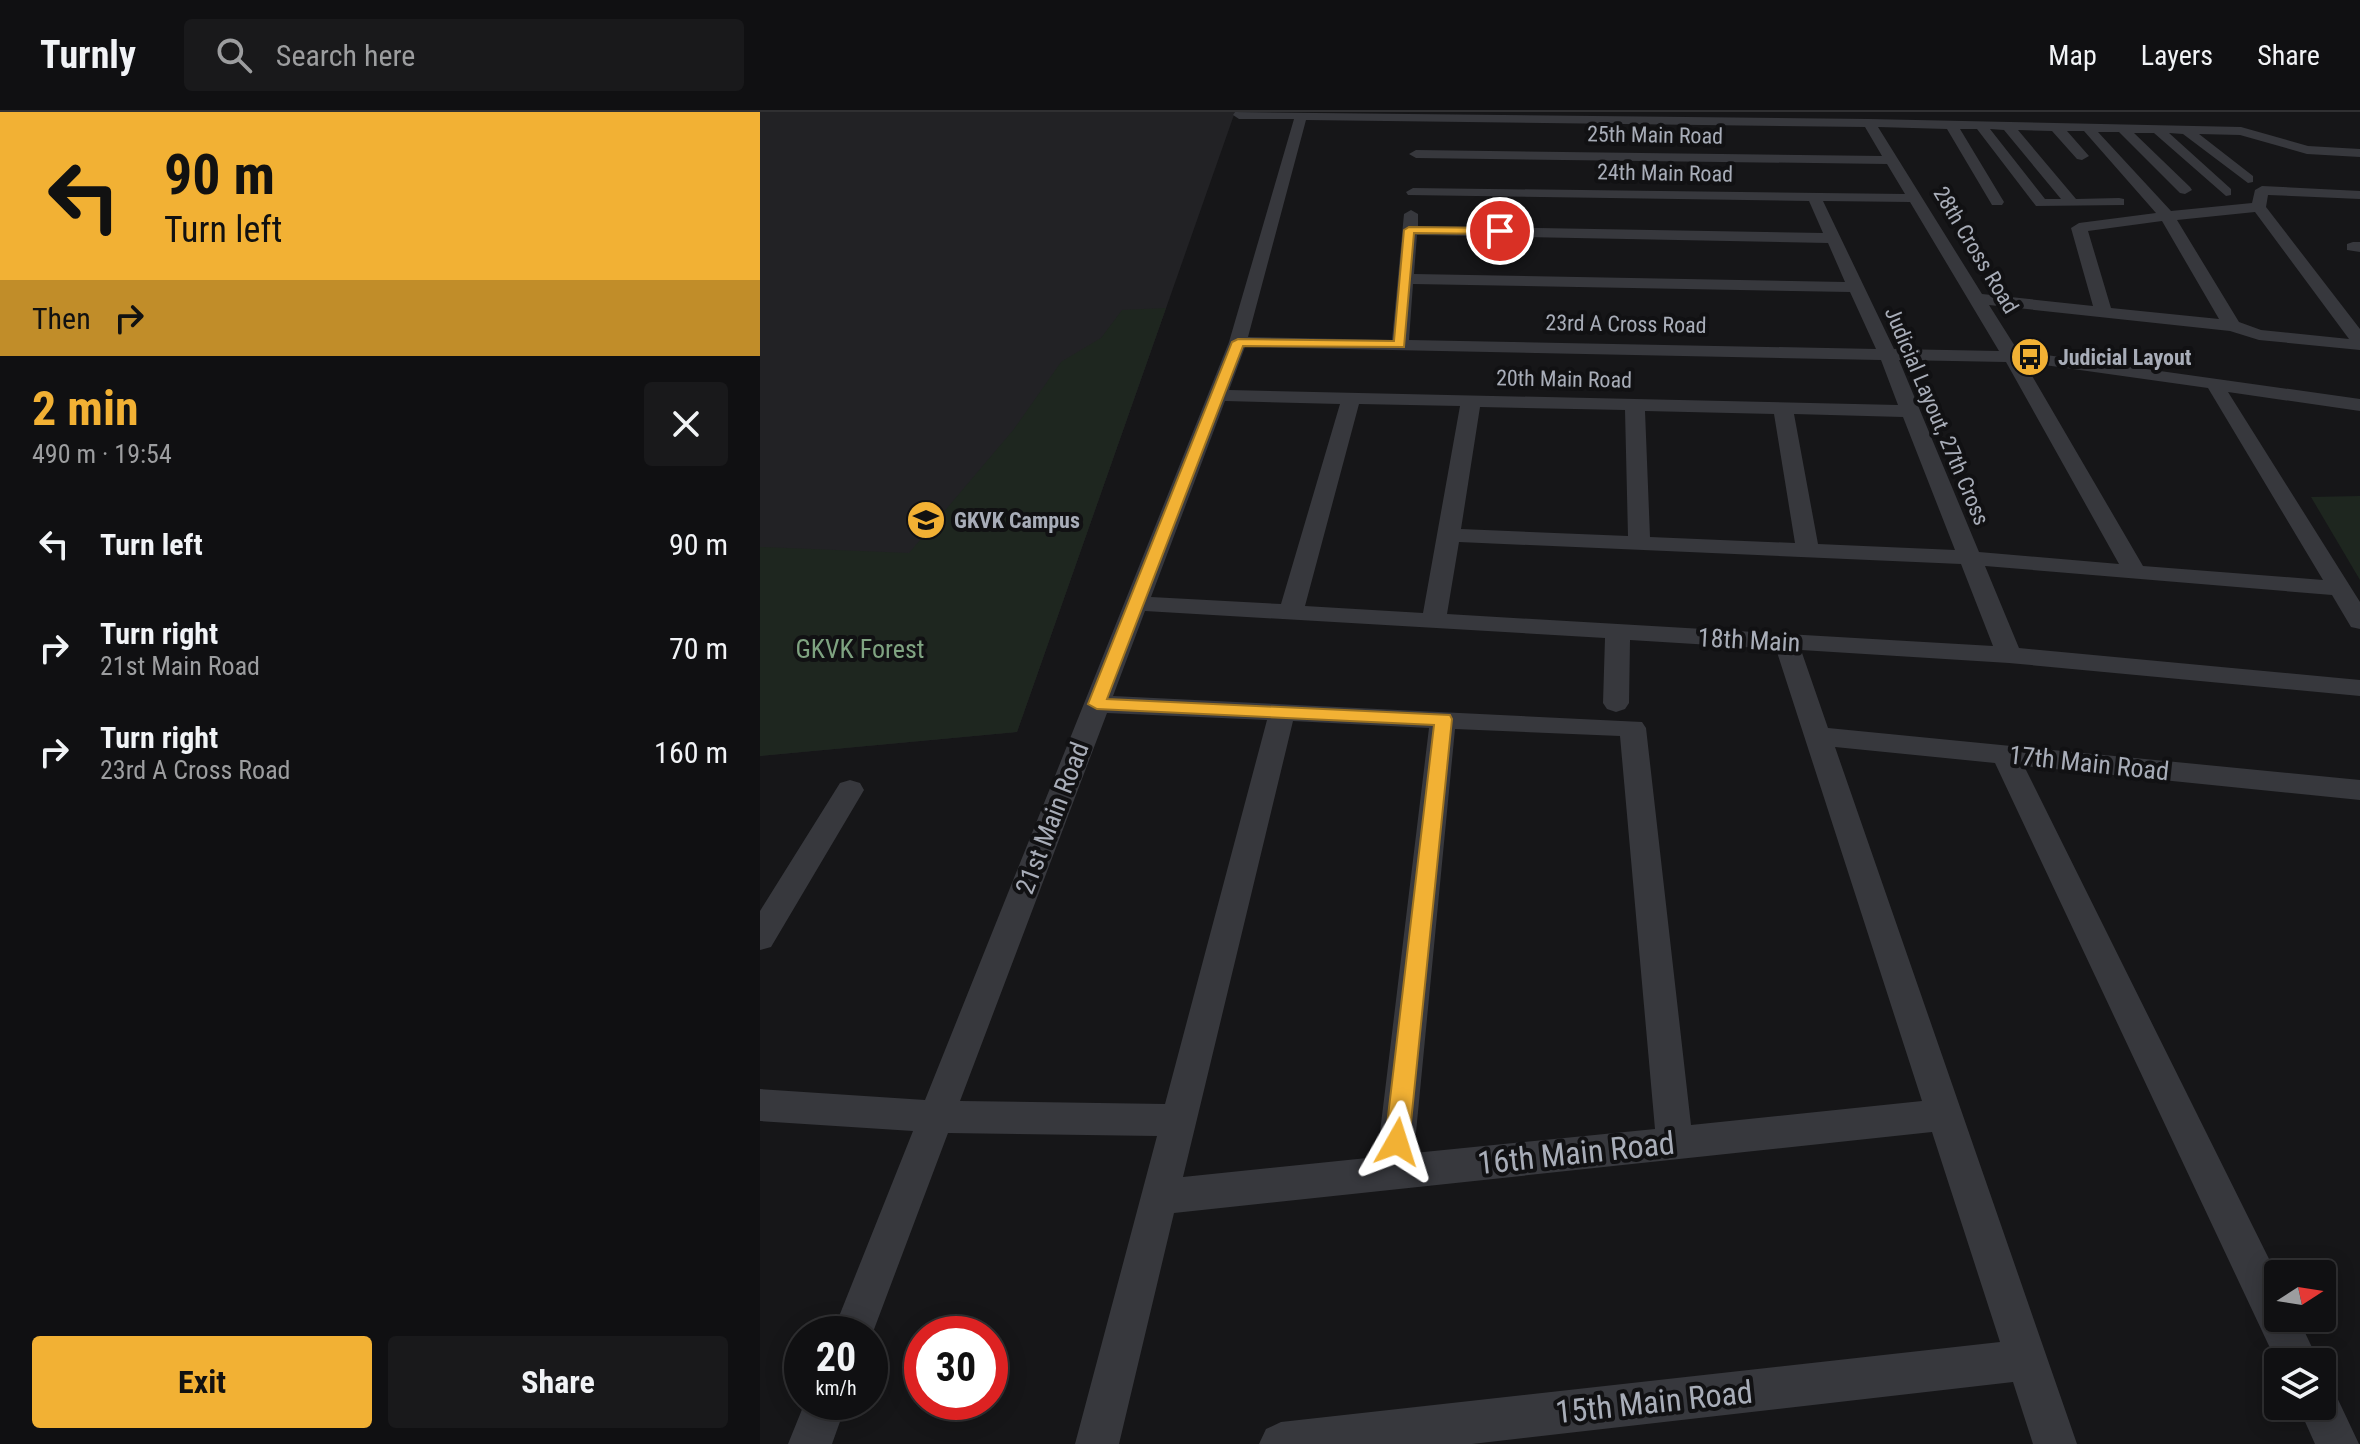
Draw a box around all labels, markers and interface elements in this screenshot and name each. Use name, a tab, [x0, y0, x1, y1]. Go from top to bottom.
search box	[184, 19, 744, 91]
text: Turnly	[40, 33, 136, 77]
icon: search	[212, 33, 256, 77]
text: Search here	[276, 38, 415, 73]
text: Map	[2048, 39, 2097, 72]
text: Layers	[2141, 39, 2213, 72]
text: Share	[2257, 39, 2320, 72]
street label: 25th Main Road	[1587, 121, 1723, 149]
text: 90 m	[164, 142, 275, 208]
icon: left	[32, 144, 136, 248]
street label: 24th Main Road	[1597, 159, 1733, 187]
street label: 28th Cross Road	[1928, 182, 2024, 318]
pin	[1466, 197, 1534, 265]
text: Turn left	[164, 209, 282, 251]
icon: arrive	[1478, 209, 1522, 253]
icon: right	[107, 296, 151, 340]
text: Then	[32, 301, 91, 336]
street label: Judicial Layout, 27th Cross	[1880, 303, 1994, 529]
street label: 23rd A Cross Road	[1545, 310, 1707, 338]
bus stop icon: Judicial Layout	[2009, 336, 2051, 378]
place label: Judicial Layout	[2058, 345, 2192, 370]
street label: 20th Main Road	[1496, 365, 1632, 393]
text: 2 min	[32, 380, 139, 437]
button: close	[644, 382, 728, 466]
text: 490 m · 19:54	[32, 439, 172, 469]
school or university icon: GKVK Campus	[905, 499, 947, 541]
place label: GKVK Campus	[954, 508, 1080, 533]
icon: left	[32, 522, 76, 566]
text: Turn left	[100, 527, 203, 562]
text: 90 m	[669, 527, 728, 562]
text: Turn right	[100, 616, 218, 651]
street label: 18th Main	[1697, 622, 1801, 658]
icon: right	[32, 626, 76, 670]
text: 70 m	[669, 631, 728, 666]
park label: GKVK Forest	[796, 634, 924, 664]
text: 21st Main Road	[100, 651, 260, 681]
text: Turn right	[100, 720, 218, 755]
icon: right	[32, 730, 76, 774]
text: 160 m	[654, 735, 728, 770]
street label: 21st Main Road	[1009, 738, 1095, 898]
street label: 17th Main Road	[2008, 740, 2170, 786]
text: 23rd A Cross Road	[100, 755, 291, 785]
position arrow	[1355, 1100, 1439, 1184]
street label: 16th Main Road	[1476, 1124, 1676, 1182]
north arrow	[2264, 1260, 2336, 1332]
map controls	[2264, 1260, 2336, 1420]
speed limit sign: 30	[904, 1316, 1008, 1420]
text: 20	[816, 1334, 856, 1381]
button: Exit	[32, 1336, 372, 1428]
button: Share	[388, 1336, 728, 1428]
button: layers	[2264, 1348, 2336, 1420]
street label: 15th Main Road	[1554, 1373, 1754, 1431]
text: km/h	[815, 1376, 857, 1400]

